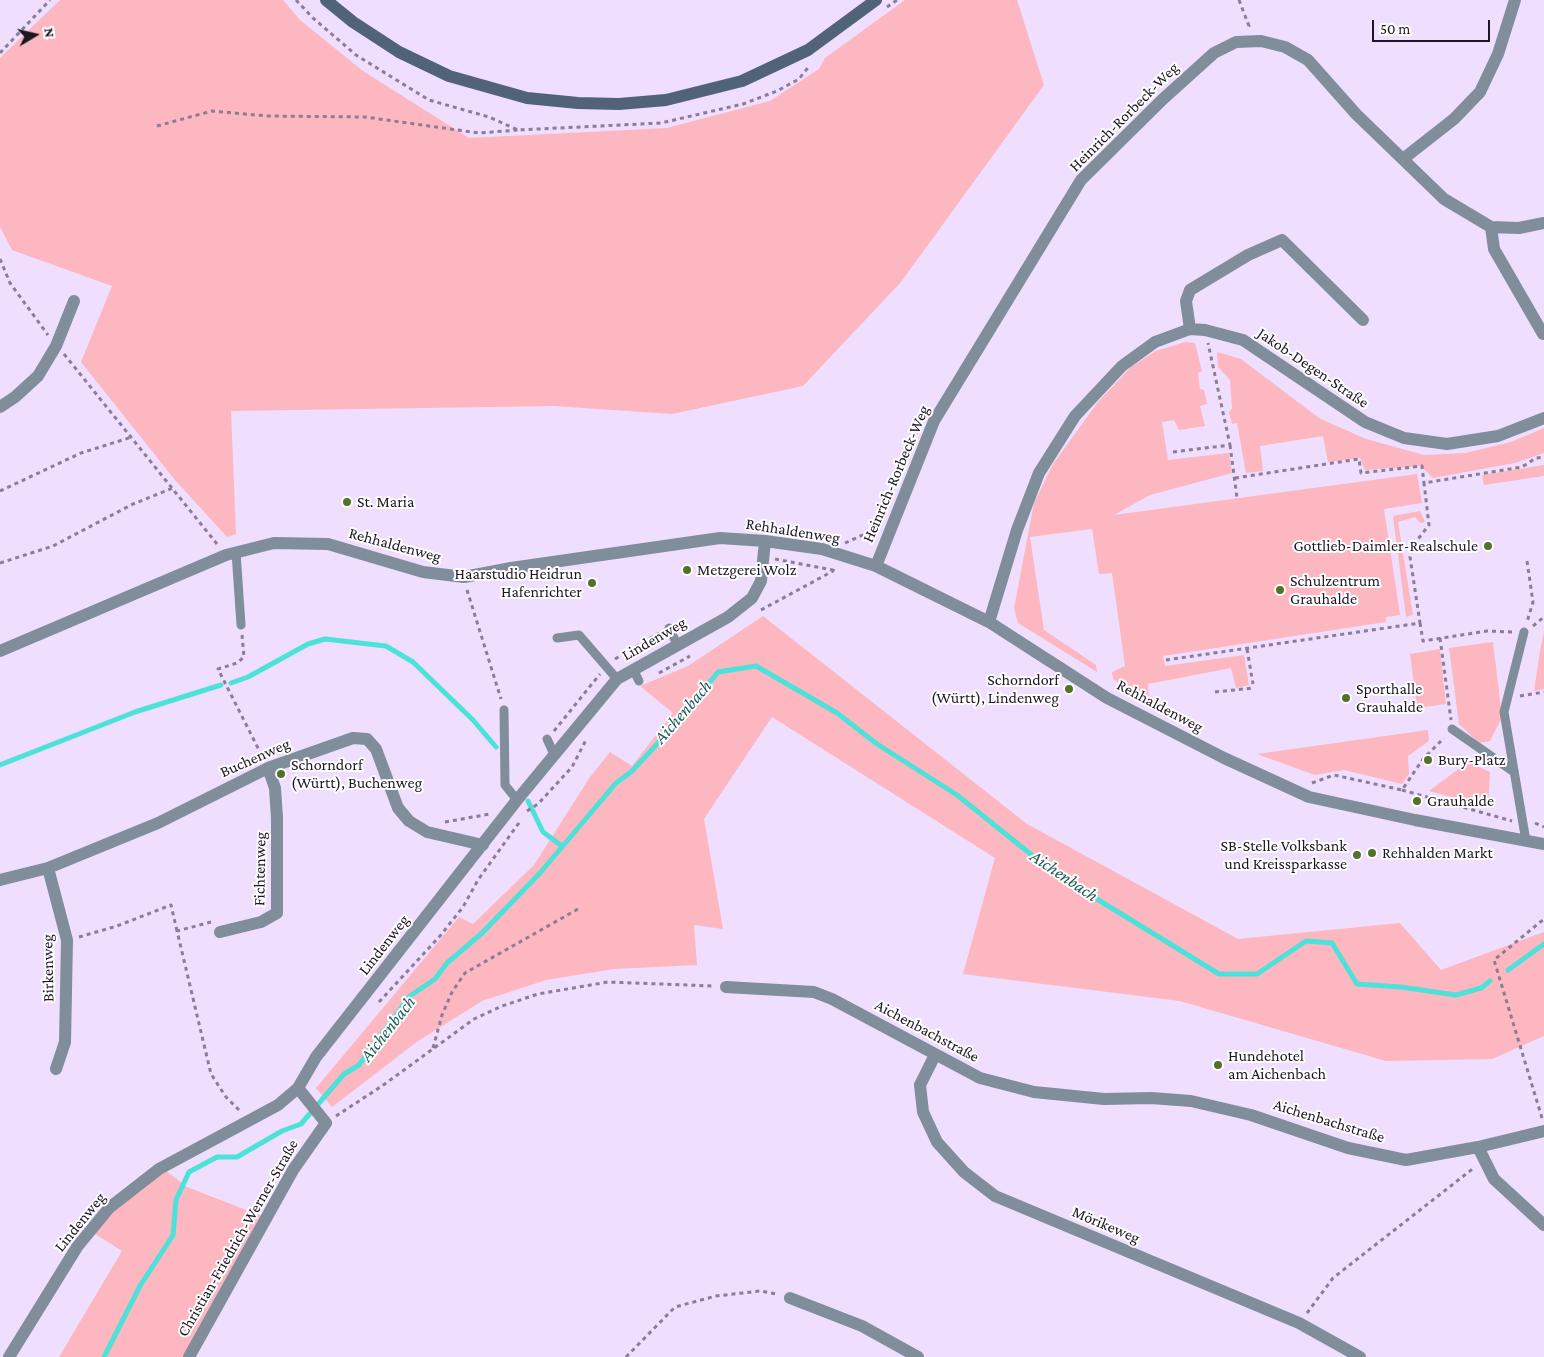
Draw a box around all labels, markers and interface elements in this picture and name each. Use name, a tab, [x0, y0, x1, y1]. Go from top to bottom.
north arrow	[10, 10, 60, 60]
scale bar	[1374, 10, 1492, 42]
text: 50 m	[1380, 21, 1410, 37]
text: N	[41, 27, 58, 39]
street label: Heinrich-Rorbeck-Weg	[1065, 58, 1183, 176]
street label: Jakob-Degen-Straße	[1254, 324, 1372, 412]
street label: Heinrich-Rorbeck-Weg	[858, 403, 934, 545]
place label: St. Maria	[357, 492, 414, 512]
marker: St. Maria	[341, 496, 353, 508]
street label: Rehhaldenweg	[745, 514, 841, 548]
street label: Rehhaldenweg	[347, 523, 443, 567]
place label: Gottlieb-Daimler-Realschule	[1293, 536, 1478, 556]
marker: Gottlieb-Daimler-Realschule	[1482, 540, 1494, 552]
place label: Metzgerei Wolz	[697, 560, 796, 580]
place label: Haarstudio Heidrun Hafenrichter	[455, 564, 582, 602]
marker: Metzgerei Wolz	[681, 564, 693, 576]
place label: Schulzentrum Grauhalde	[1290, 571, 1380, 609]
marker: Haarstudio Heidrun Hafenrichter	[586, 577, 598, 589]
marker: Schulzentrum Grauhalde	[1274, 584, 1286, 596]
street label: Lindenweg	[618, 613, 690, 665]
place label: Schorndorf (Württ), Lindenweg	[931, 670, 1059, 708]
street label: Rehhaldenweg	[1114, 675, 1206, 737]
water label: Aichenbach	[650, 676, 716, 748]
place label: Sporthalle Grauhalde	[1356, 679, 1423, 717]
marker: Schorndorf (Württ), Lindenweg	[1063, 683, 1075, 695]
marker: Sporthalle Grauhalde	[1340, 692, 1352, 704]
street label: Buchenweg	[217, 734, 293, 782]
place label: Bury-Platz	[1438, 750, 1506, 770]
marker: Bury-Platz	[1422, 754, 1434, 766]
place label: Schorndorf (Württ), Buchenweg	[291, 755, 422, 793]
marker: Schorndorf (Württ), Buchenweg	[275, 768, 287, 780]
place label: Grauhalde	[1427, 791, 1494, 811]
marker: Grauhalde	[1411, 795, 1423, 807]
street label: Fichtenweg	[250, 832, 270, 906]
place label: SB-Stelle Volksbank und Kreissparkasse	[1220, 836, 1347, 874]
place label: Rehhalden Markt	[1382, 843, 1493, 863]
water label: Aichenbach	[1026, 845, 1102, 907]
marker: Rehhalden Markt	[1366, 847, 1378, 859]
marker: SB-Stelle Volksbank und Kreissparkasse	[1351, 849, 1363, 861]
street label: Lindenweg	[355, 911, 413, 979]
street label: Birkenweg	[38, 934, 58, 1002]
water label: Aichenbach	[356, 992, 420, 1066]
street label: Aichenbachstraße	[872, 995, 982, 1067]
place label: Hundehotel am Aichenbach	[1228, 1046, 1326, 1084]
marker: Hundehotel am Aichenbach	[1212, 1059, 1224, 1071]
street label: Aichenbachstraße	[1271, 1095, 1387, 1147]
street label: Christian-Friedrich-Werner-Straße	[174, 1136, 302, 1340]
street label: Lindenweg	[50, 1188, 110, 1256]
street label: Mörikeweg	[1069, 1202, 1143, 1248]

